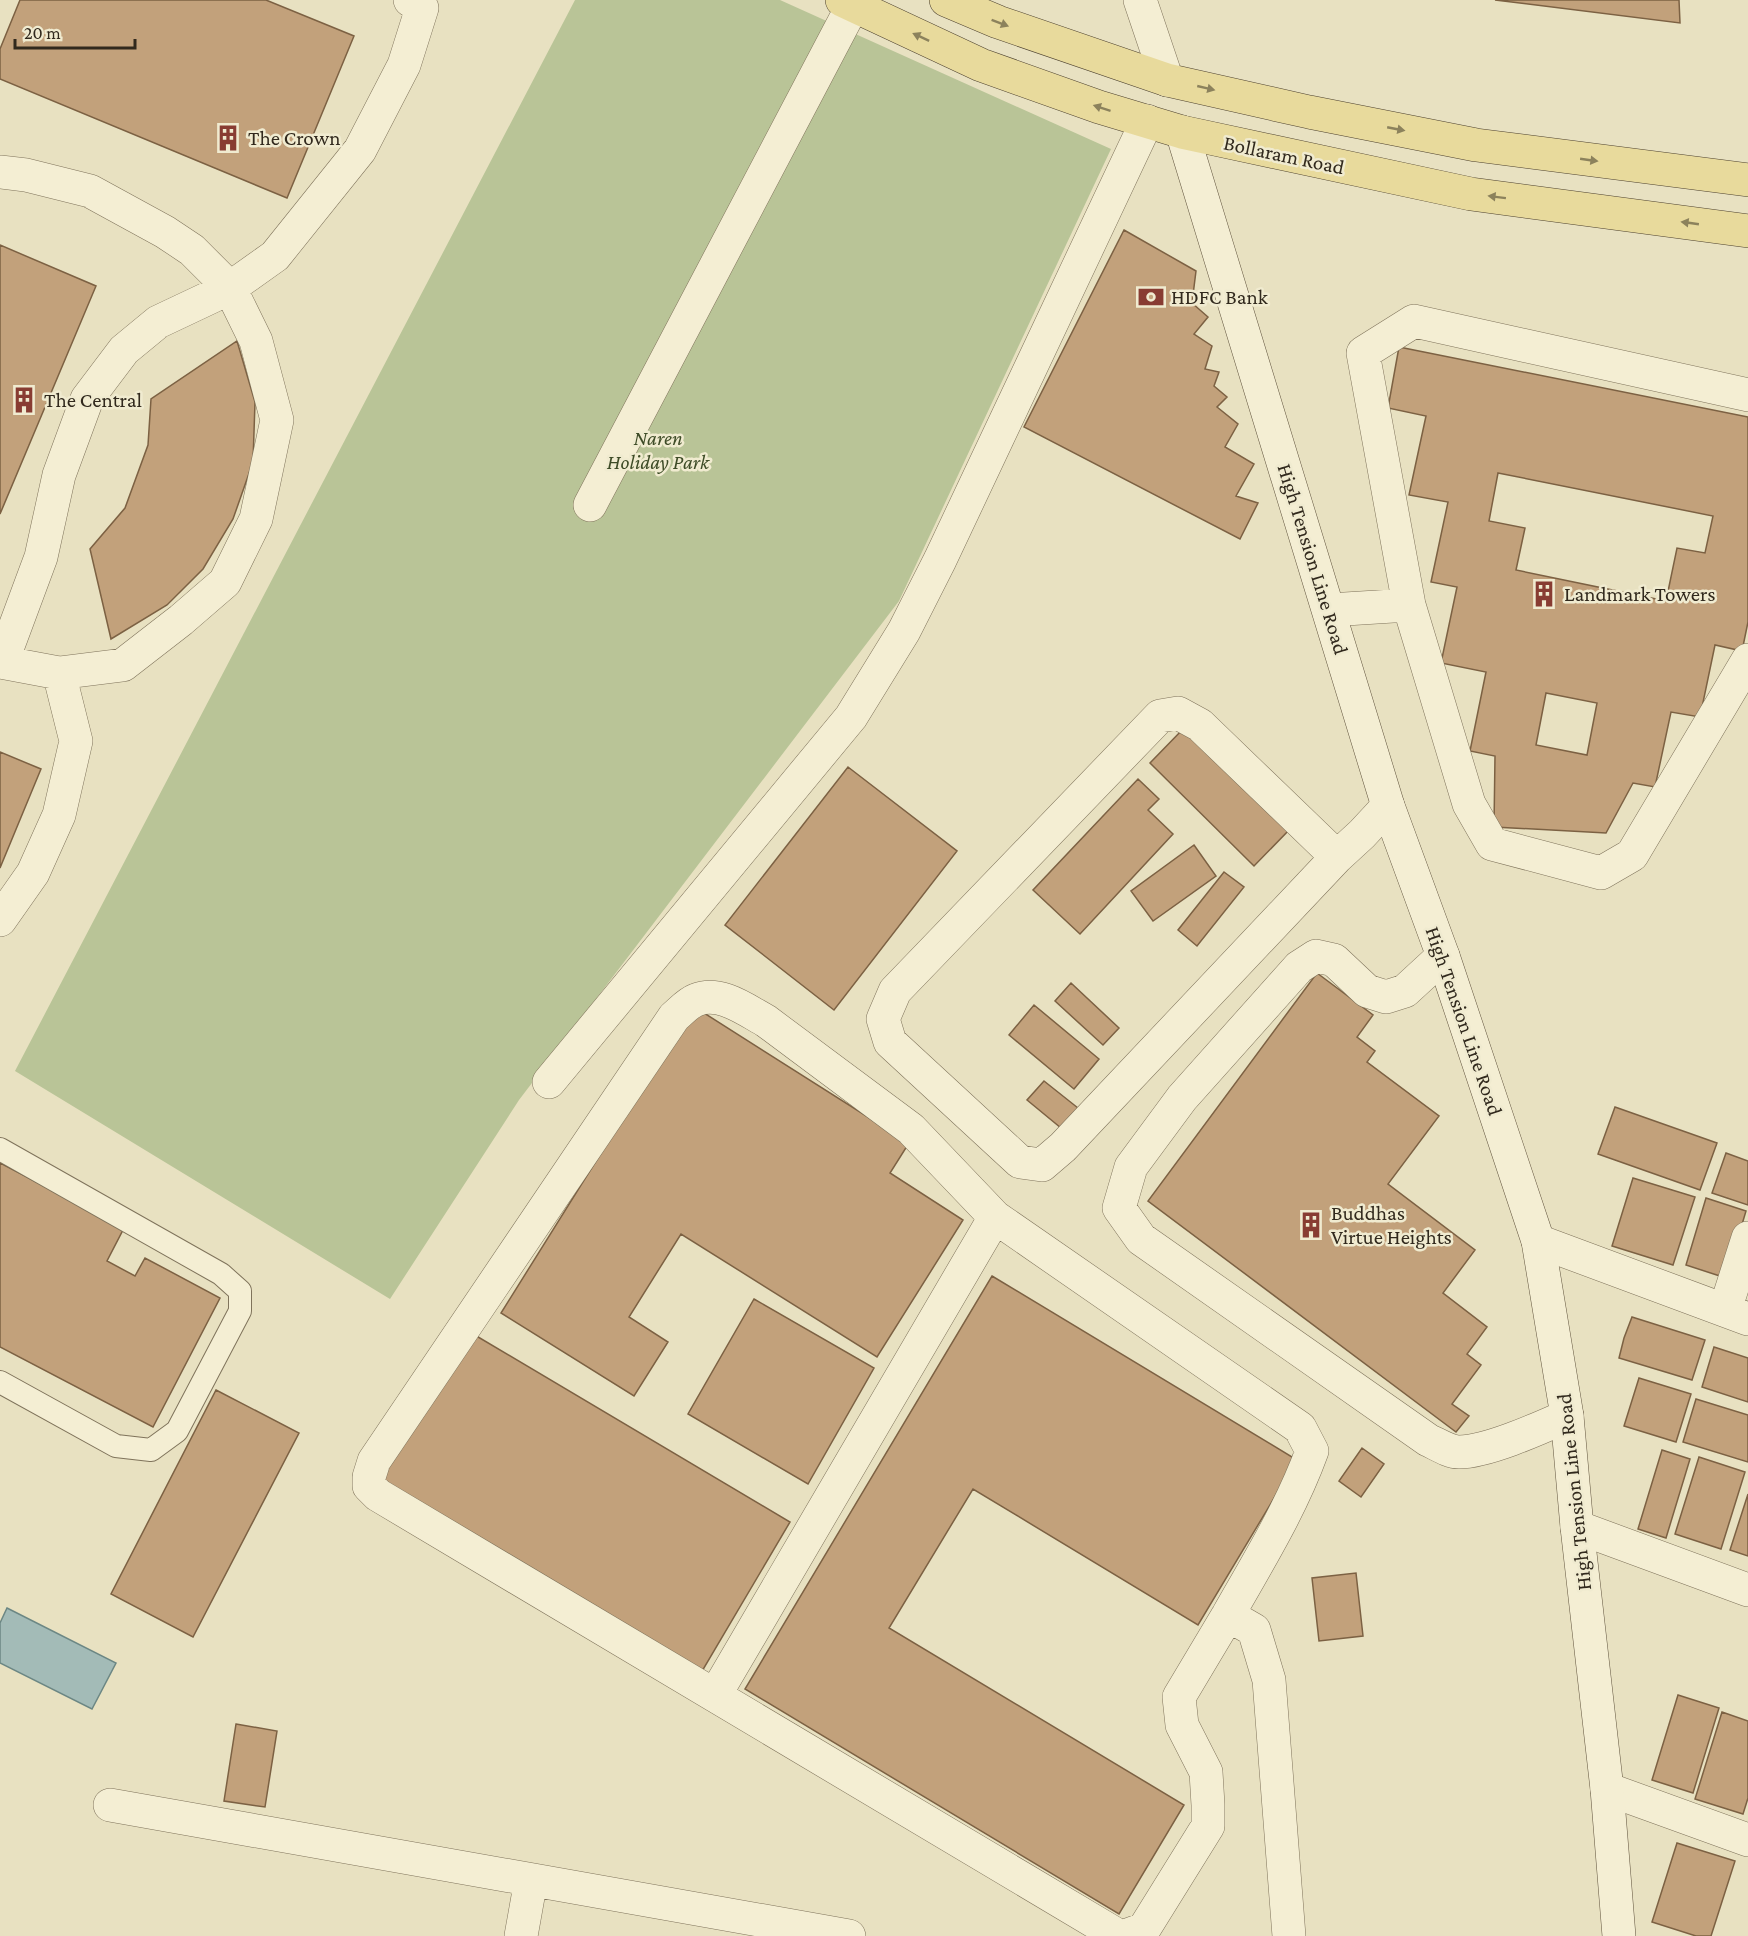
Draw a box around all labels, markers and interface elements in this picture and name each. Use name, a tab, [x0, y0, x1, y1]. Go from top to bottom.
scale bar	[15, 12, 135, 50]
one-way arrow	[991, 18, 1009, 28]
text: 20 m	[24, 23, 61, 43]
one-way arrow	[912, 32, 929, 41]
one-way arrow	[1196, 84, 1215, 94]
one-way arrow	[1093, 103, 1111, 112]
building icon: The Crown	[213, 123, 243, 153]
one-way arrow	[1387, 125, 1406, 134]
place label: The Crown	[248, 126, 340, 150]
street label: Bollaram Road	[1221, 130, 1347, 180]
one-way arrow	[1579, 155, 1598, 165]
one-way arrow	[1487, 193, 1506, 202]
one-way arrow	[1680, 218, 1699, 227]
bank icon: HDFC Bank	[1136, 282, 1166, 312]
place label: HDFC Bank	[1171, 285, 1268, 309]
building icon: The Central	[9, 385, 39, 415]
place label: The Central	[44, 388, 142, 412]
park label: Naren Holiday Park	[607, 426, 710, 474]
street label: High Tension Line Road	[1273, 461, 1353, 657]
building icon: Landmark Towers	[1529, 579, 1559, 609]
place label: Landmark Towers	[1564, 582, 1715, 606]
street label: High Tension Line Road	[1420, 923, 1508, 1119]
place label: Buddhas Virtue Heights	[1331, 1201, 1452, 1249]
building icon: Buddhas Virtue Heights	[1296, 1210, 1326, 1240]
street label: High Tension Line Road	[1552, 1392, 1596, 1592]

